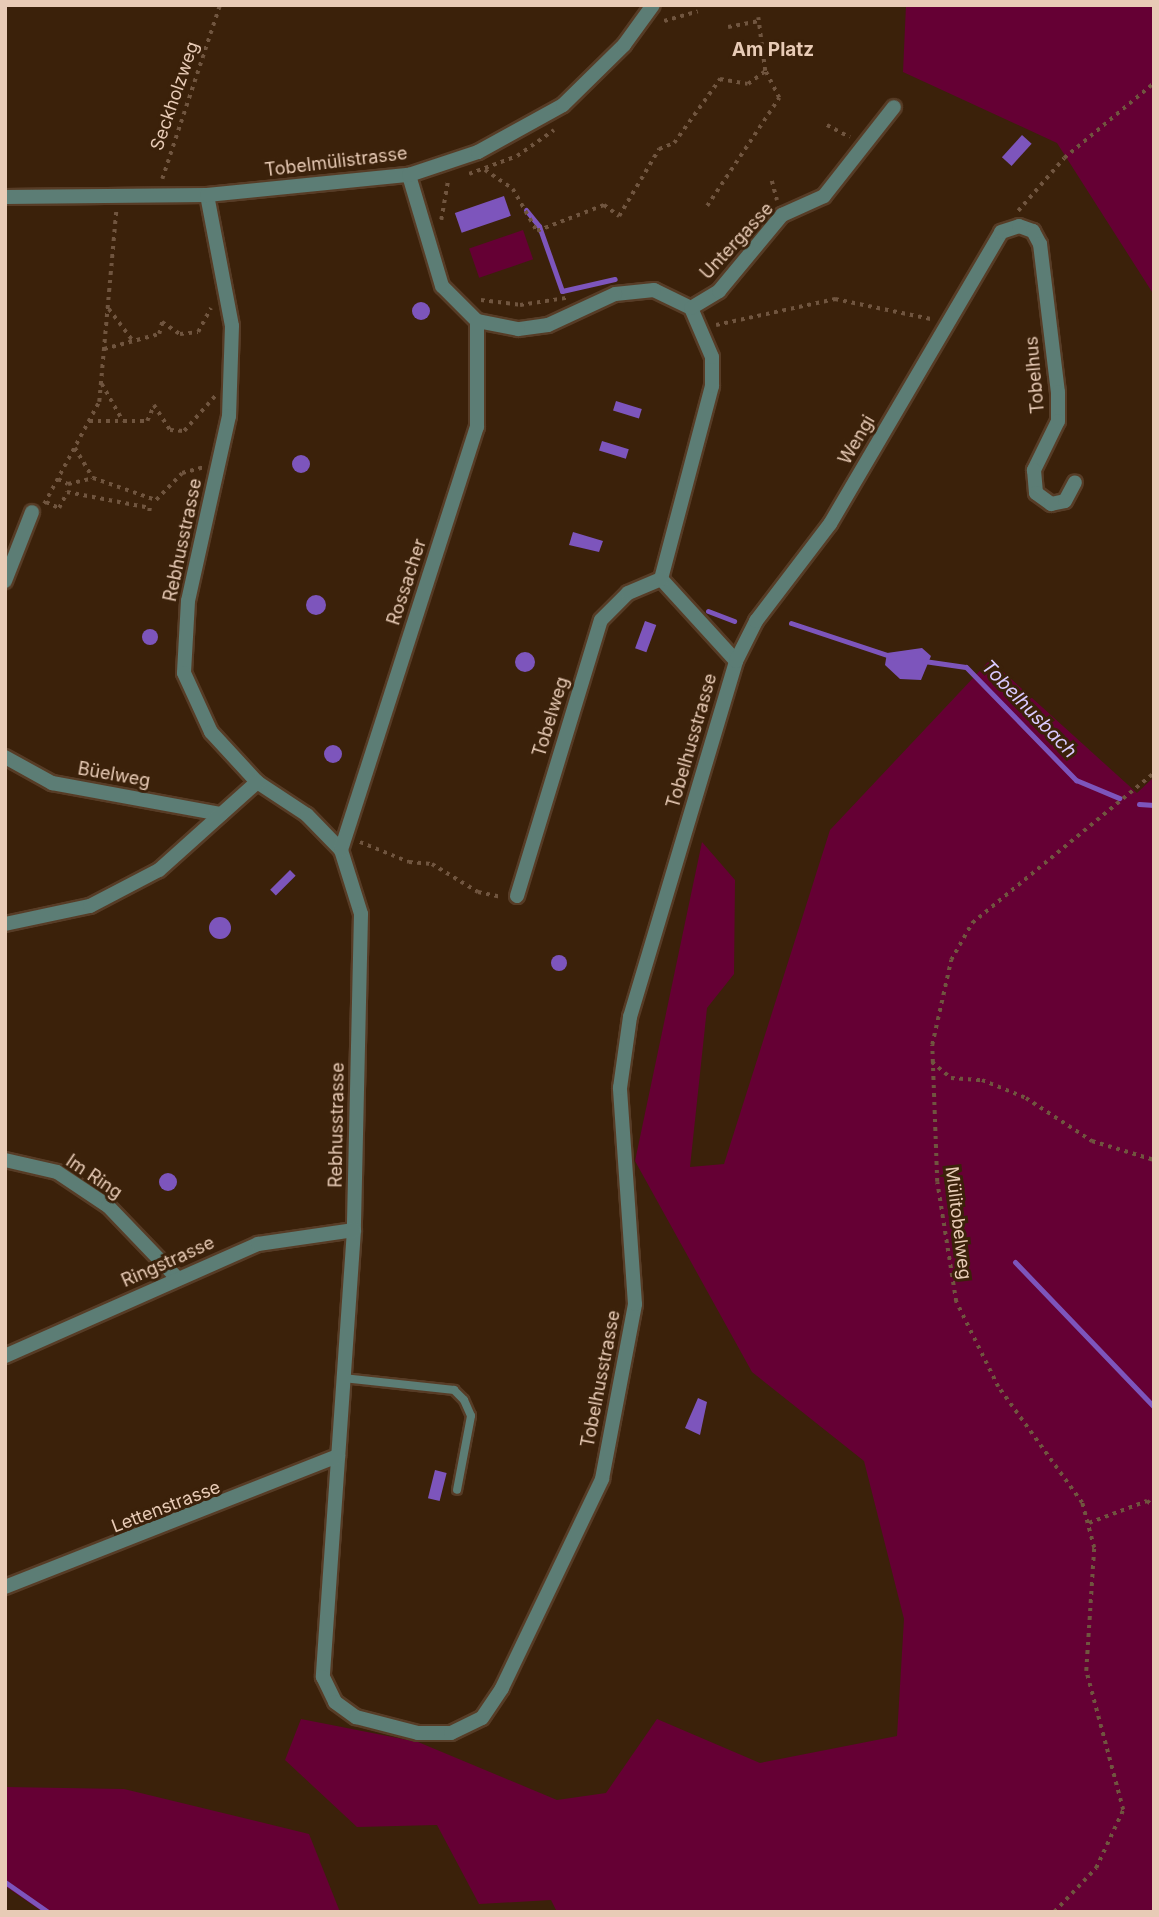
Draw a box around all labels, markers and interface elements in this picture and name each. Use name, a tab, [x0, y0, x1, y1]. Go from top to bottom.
street label: Seckholzweg	[146, 39, 204, 153]
district label: Am Platz	[732, 39, 814, 61]
street label: Tobelmülistrasse	[263, 143, 409, 181]
street label: Untergasse	[696, 198, 778, 284]
street label: Tobelhus	[1021, 335, 1049, 415]
street label: Wengi	[834, 411, 880, 469]
street label: Rebhusstrasse	[159, 476, 207, 604]
street label: Rossacher	[383, 536, 431, 628]
water label: Tobelhusbach	[977, 655, 1081, 763]
street label: Tobelhusstrasse	[662, 671, 722, 811]
street label: Tobelweg	[529, 674, 573, 760]
street label: Büelweg	[76, 758, 152, 792]
street label: Rebhusstrasse	[325, 1062, 349, 1188]
street label: Im Ring	[62, 1150, 126, 1204]
street label: Mülitobelweg	[940, 1165, 976, 1281]
street label: Ringstrasse	[118, 1232, 218, 1292]
street label: Tobelhusstrasse	[577, 1309, 625, 1449]
street label: Lettenstrasse	[109, 1476, 223, 1538]

